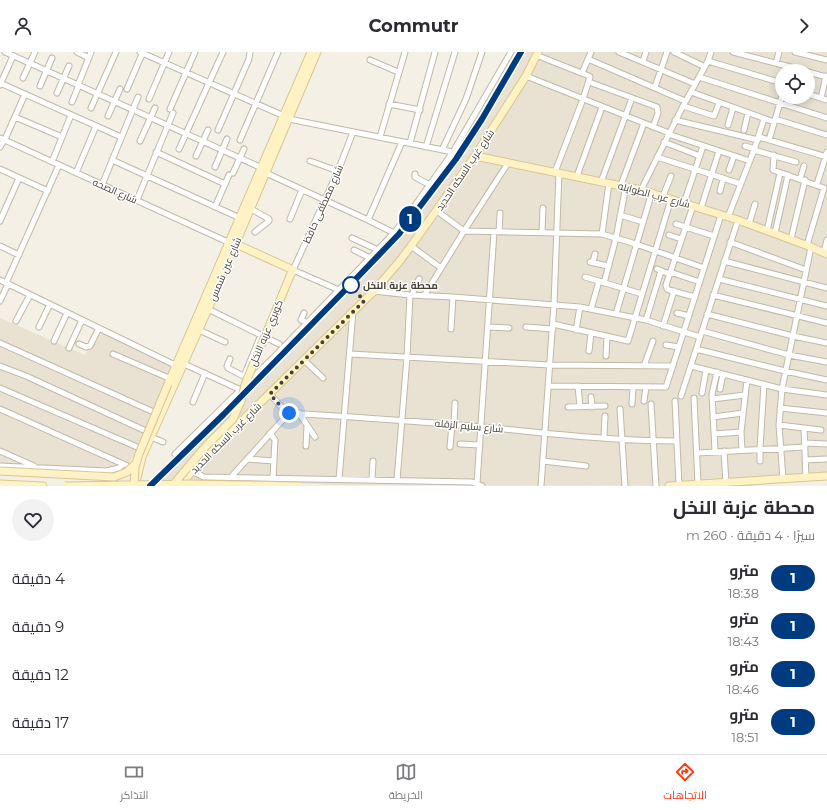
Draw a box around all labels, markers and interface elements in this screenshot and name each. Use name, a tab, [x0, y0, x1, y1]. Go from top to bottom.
icon: person	[12, 15, 34, 37]
text: Commutr	[368, 15, 459, 37]
icon: forward	[793, 15, 815, 37]
map controls	[775, 64, 815, 104]
button: locate	[775, 64, 815, 104]
street label: شارع غرب السكه الحديد	[433, 127, 497, 213]
street label: شارع مصطفى حافظ	[300, 163, 346, 245]
street label: شارع الصحه	[91, 175, 139, 207]
street label: شارع عرب الطوايله	[616, 179, 692, 211]
line badge: 1	[397, 206, 423, 232]
text: 1	[407, 210, 413, 228]
street label: شارع عين شمس	[206, 235, 244, 303]
marker: محطة عزبة النخل	[342, 276, 360, 294]
place label: محطة عزبة النخل	[363, 279, 438, 292]
street label: كوبري عزبه النخل	[246, 298, 287, 368]
street label: شارع غرب السكه الحديد	[188, 400, 264, 476]
your location	[279, 403, 299, 423]
street label: شارع سليم الزقله	[434, 417, 504, 436]
text: محطة عزبة النخل	[673, 496, 815, 519]
button: heart	[12, 499, 54, 541]
text: سيرًا · 4 دقيقة · 260 m	[686, 527, 815, 543]
text: مترو	[729, 561, 759, 580]
text: 4 دقيقة	[12, 569, 65, 588]
text: 1	[790, 569, 796, 587]
text: 18:38	[728, 585, 759, 601]
text: مترو	[729, 609, 759, 628]
text: 9 دقيقة	[12, 617, 64, 636]
text: 1	[790, 617, 796, 635]
text: 18:43	[728, 633, 759, 649]
text: مترو	[729, 657, 759, 676]
text: 12 دقيقة	[12, 665, 69, 684]
text: 1	[790, 665, 796, 683]
text: 18:46	[727, 681, 759, 697]
text: مترو	[729, 705, 759, 724]
text: 17 دقيقة	[12, 713, 69, 732]
text: 1	[790, 713, 796, 731]
text: 18:51	[731, 729, 759, 745]
tab: التذاكر	[120, 761, 148, 805]
tab: الخريطة	[389, 761, 423, 805]
tab: الاتجاهات	[663, 761, 707, 805]

